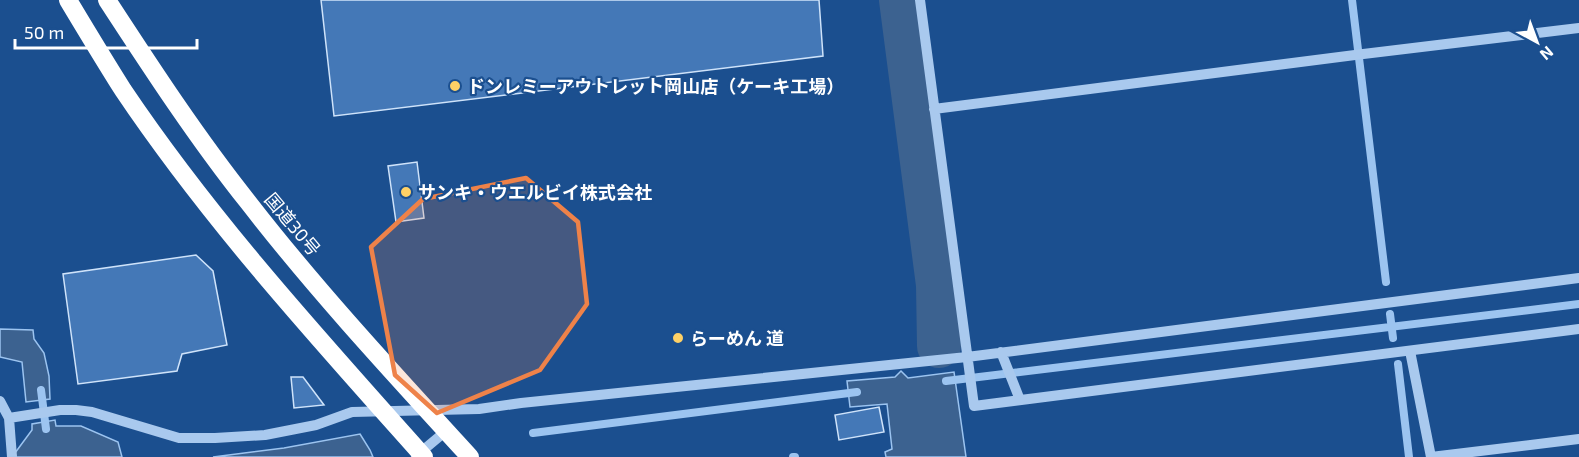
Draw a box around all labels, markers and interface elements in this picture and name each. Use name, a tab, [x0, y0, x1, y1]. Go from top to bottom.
scale bar	[15, 12, 196, 50]
north arrow	[1507, 12, 1567, 72]
text: 50 m	[24, 21, 64, 43]
text: N	[1537, 43, 1558, 65]
place label: ドンレミーアウトレット岡山店（ケーキ工場）	[467, 75, 844, 97]
marker: ドンレミーアウトレット岡山店（ケーキ工場）	[448, 79, 462, 93]
place label: サンキ・ウエルビイ株式会社	[418, 181, 652, 203]
marker: サンキ・ウエルビイ株式会社	[399, 185, 413, 199]
street label: 国道30号	[261, 188, 325, 260]
place label: らーめん 道	[690, 327, 784, 349]
marker: らーめん 道	[671, 331, 685, 345]

